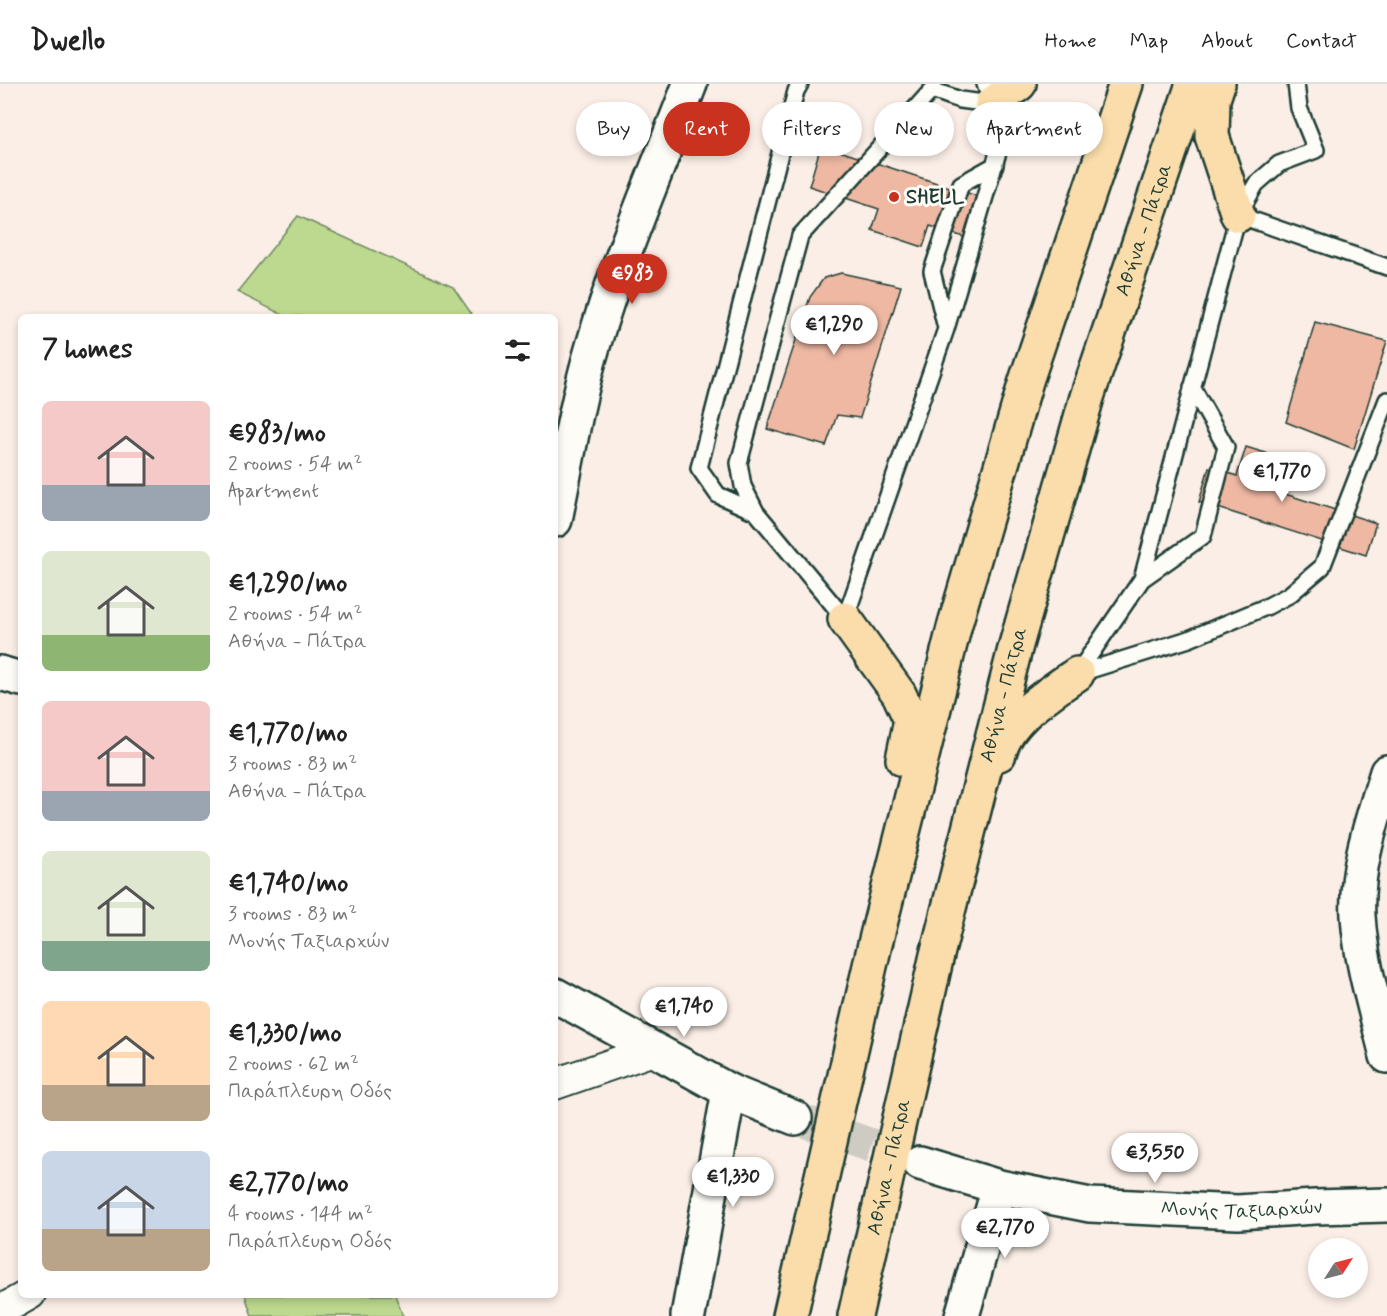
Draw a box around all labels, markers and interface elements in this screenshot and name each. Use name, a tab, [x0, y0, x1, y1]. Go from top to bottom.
text: Dwello	[30, 23, 105, 60]
text: Home	[1045, 27, 1097, 55]
text: Map	[1130, 27, 1168, 55]
text: About	[1201, 27, 1253, 55]
text: Contact	[1286, 27, 1357, 55]
chip: Buy	[576, 102, 651, 156]
chip: Rent	[663, 102, 750, 156]
chip: Filters	[762, 102, 862, 156]
chip: New	[874, 102, 954, 156]
chip: Apartment	[966, 102, 1103, 156]
street label: Αθήνα - Πάτρα	[1109, 159, 1179, 300]
place label: SHELL	[906, 184, 965, 211]
marker: SHELL	[887, 190, 901, 204]
pin: €983	[596, 254, 668, 305]
text: €983	[611, 260, 653, 287]
pin: €1,290	[785, 305, 883, 356]
text: €1,290	[805, 311, 863, 338]
text: 7 homes	[42, 333, 133, 367]
icon: filters	[501, 334, 534, 367]
text: €983/mo	[228, 417, 326, 451]
icon: home	[90, 425, 162, 497]
text: 2 rooms · 54 m²	[228, 451, 362, 478]
pin: €1,770	[1233, 452, 1331, 503]
text: €1,770	[1253, 458, 1311, 485]
text: Apartment	[228, 478, 319, 505]
text: €1,290/mo	[228, 567, 347, 601]
icon: home	[90, 575, 162, 647]
text: 2 rooms · 54 m²	[228, 601, 362, 628]
street label: Αθήνα - Πάτρα	[973, 623, 1034, 765]
text: Αθήνα - Πάτρα	[228, 628, 367, 655]
text: €1,770/mo	[228, 717, 348, 751]
icon: home	[90, 725, 162, 797]
text: 3 rooms · 83 m²	[228, 751, 357, 778]
text: Αθήνα - Πάτρα	[228, 778, 367, 805]
text: €1,740/mo	[228, 867, 348, 901]
icon: home	[90, 875, 162, 947]
text: 3 rooms · 83 m²	[228, 901, 357, 928]
text: Μονής Ταξιαρχών	[228, 928, 389, 955]
pin: €1,740	[635, 987, 733, 1038]
text: €1,740	[654, 993, 714, 1020]
text: €1,330/mo	[228, 1017, 342, 1051]
icon: home	[90, 1025, 162, 1097]
text: 2 rooms · 62 m²	[228, 1051, 359, 1078]
text: Παράπλευρη Οδός	[228, 1078, 392, 1105]
street label: Αθήνα - Πάτρα	[860, 1096, 917, 1238]
pin: €3,550	[1106, 1133, 1204, 1184]
text: €3,550	[1125, 1139, 1185, 1166]
pin: €1,330	[684, 1157, 782, 1208]
text: €1,330	[706, 1163, 760, 1190]
text: €2,770/mo	[228, 1167, 349, 1201]
icon: home	[90, 1175, 162, 1247]
street label: Μονής Ταξιαρχών	[1160, 1193, 1323, 1226]
text: 4 rooms · 144 m²	[228, 1201, 373, 1228]
pin: €2,770	[956, 1208, 1054, 1259]
text: €2,770	[975, 1214, 1035, 1241]
text: Παράπλευρη Οδός	[228, 1228, 392, 1255]
north arrow	[1308, 1238, 1368, 1298]
map controls	[1308, 1238, 1368, 1298]

